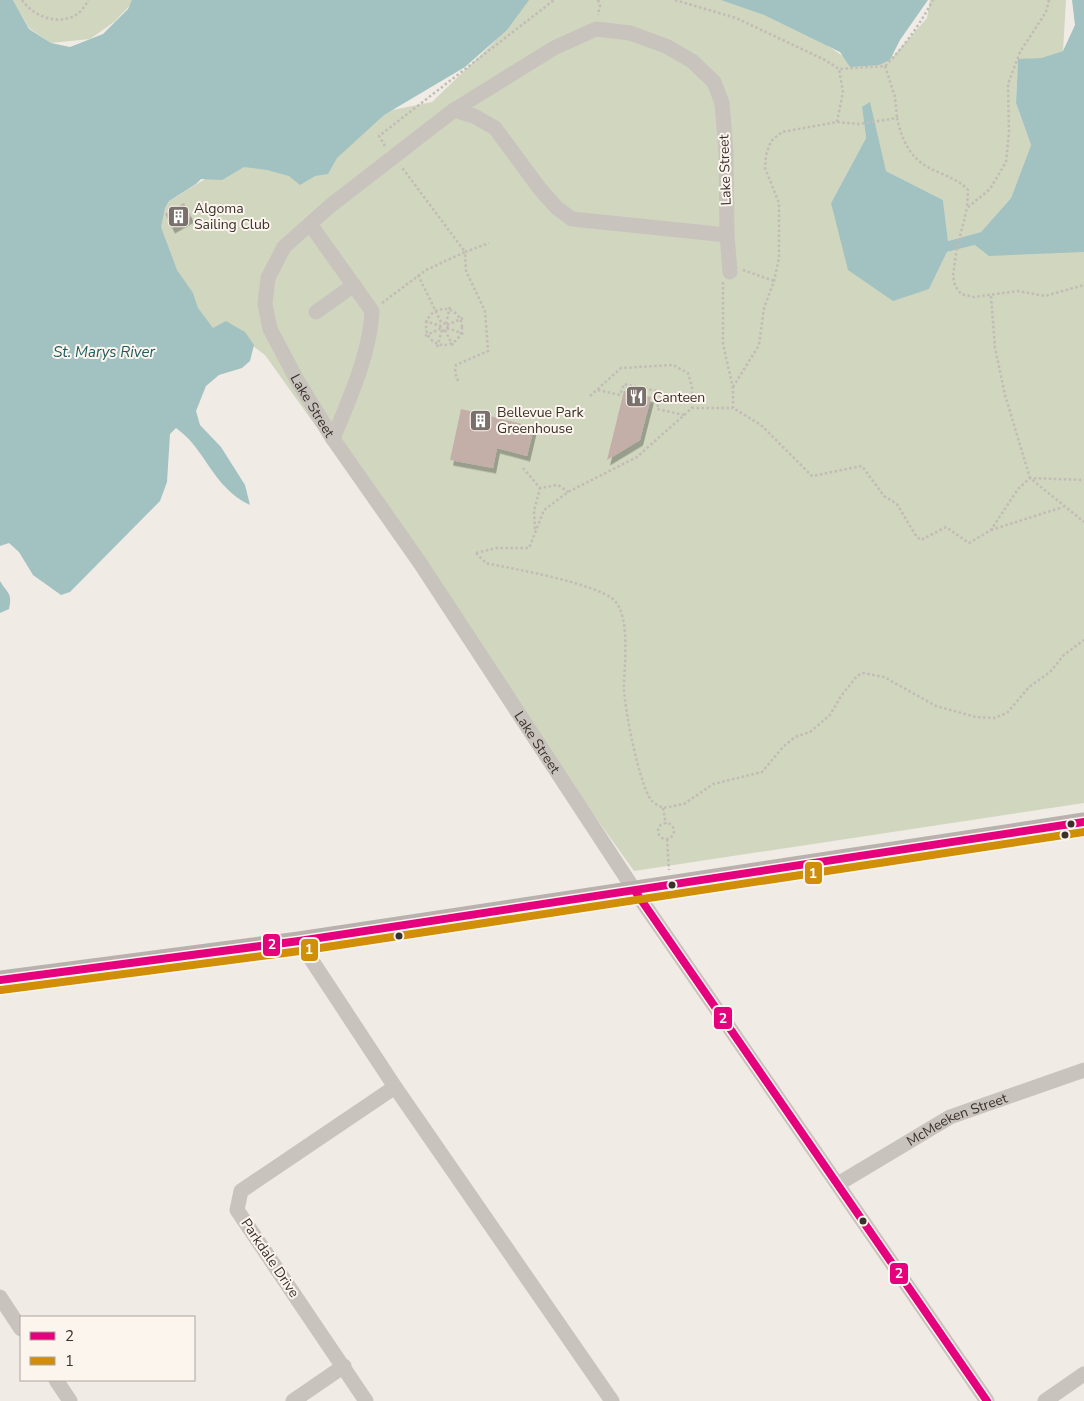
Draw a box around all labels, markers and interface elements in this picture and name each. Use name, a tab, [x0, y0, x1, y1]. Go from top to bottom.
street label: Lake Street	[714, 134, 736, 206]
place label: Algoma Sailing Club	[194, 199, 270, 234]
building icon: Algoma Sailing Club	[166, 204, 190, 228]
water label: St. Marys River	[53, 342, 155, 362]
street label: Lake Street	[286, 370, 339, 441]
restaurant icon: Canteen	[625, 385, 649, 409]
place label: Canteen	[653, 388, 705, 407]
place label: Bellevue Park Greenhouse	[497, 403, 585, 438]
building icon: Bellevue Park Greenhouse	[469, 408, 493, 432]
street label: Lake Street	[510, 707, 565, 777]
unlabelled marker	[1066, 819, 1076, 829]
unlabelled marker	[1060, 830, 1070, 840]
line badge: 1	[804, 861, 823, 885]
text: 1	[809, 864, 817, 883]
unlabelled marker	[667, 880, 677, 890]
unlabelled marker	[394, 931, 404, 941]
line badge: 2	[262, 933, 281, 957]
text: 2	[268, 935, 276, 954]
line badge: 1	[300, 938, 319, 962]
text: 1	[305, 940, 313, 959]
line badge: 2	[713, 1006, 733, 1030]
text: 2	[719, 1009, 727, 1028]
street label: McMeeken Street	[903, 1088, 1010, 1150]
street label: Parkdale Drive	[236, 1215, 304, 1301]
unlabelled marker	[858, 1216, 868, 1226]
line badge: 2	[889, 1262, 909, 1285]
text: 2	[895, 1264, 903, 1283]
legend	[20, 1316, 195, 1381]
text: 2	[65, 1326, 74, 1346]
text: 1	[65, 1351, 74, 1371]

